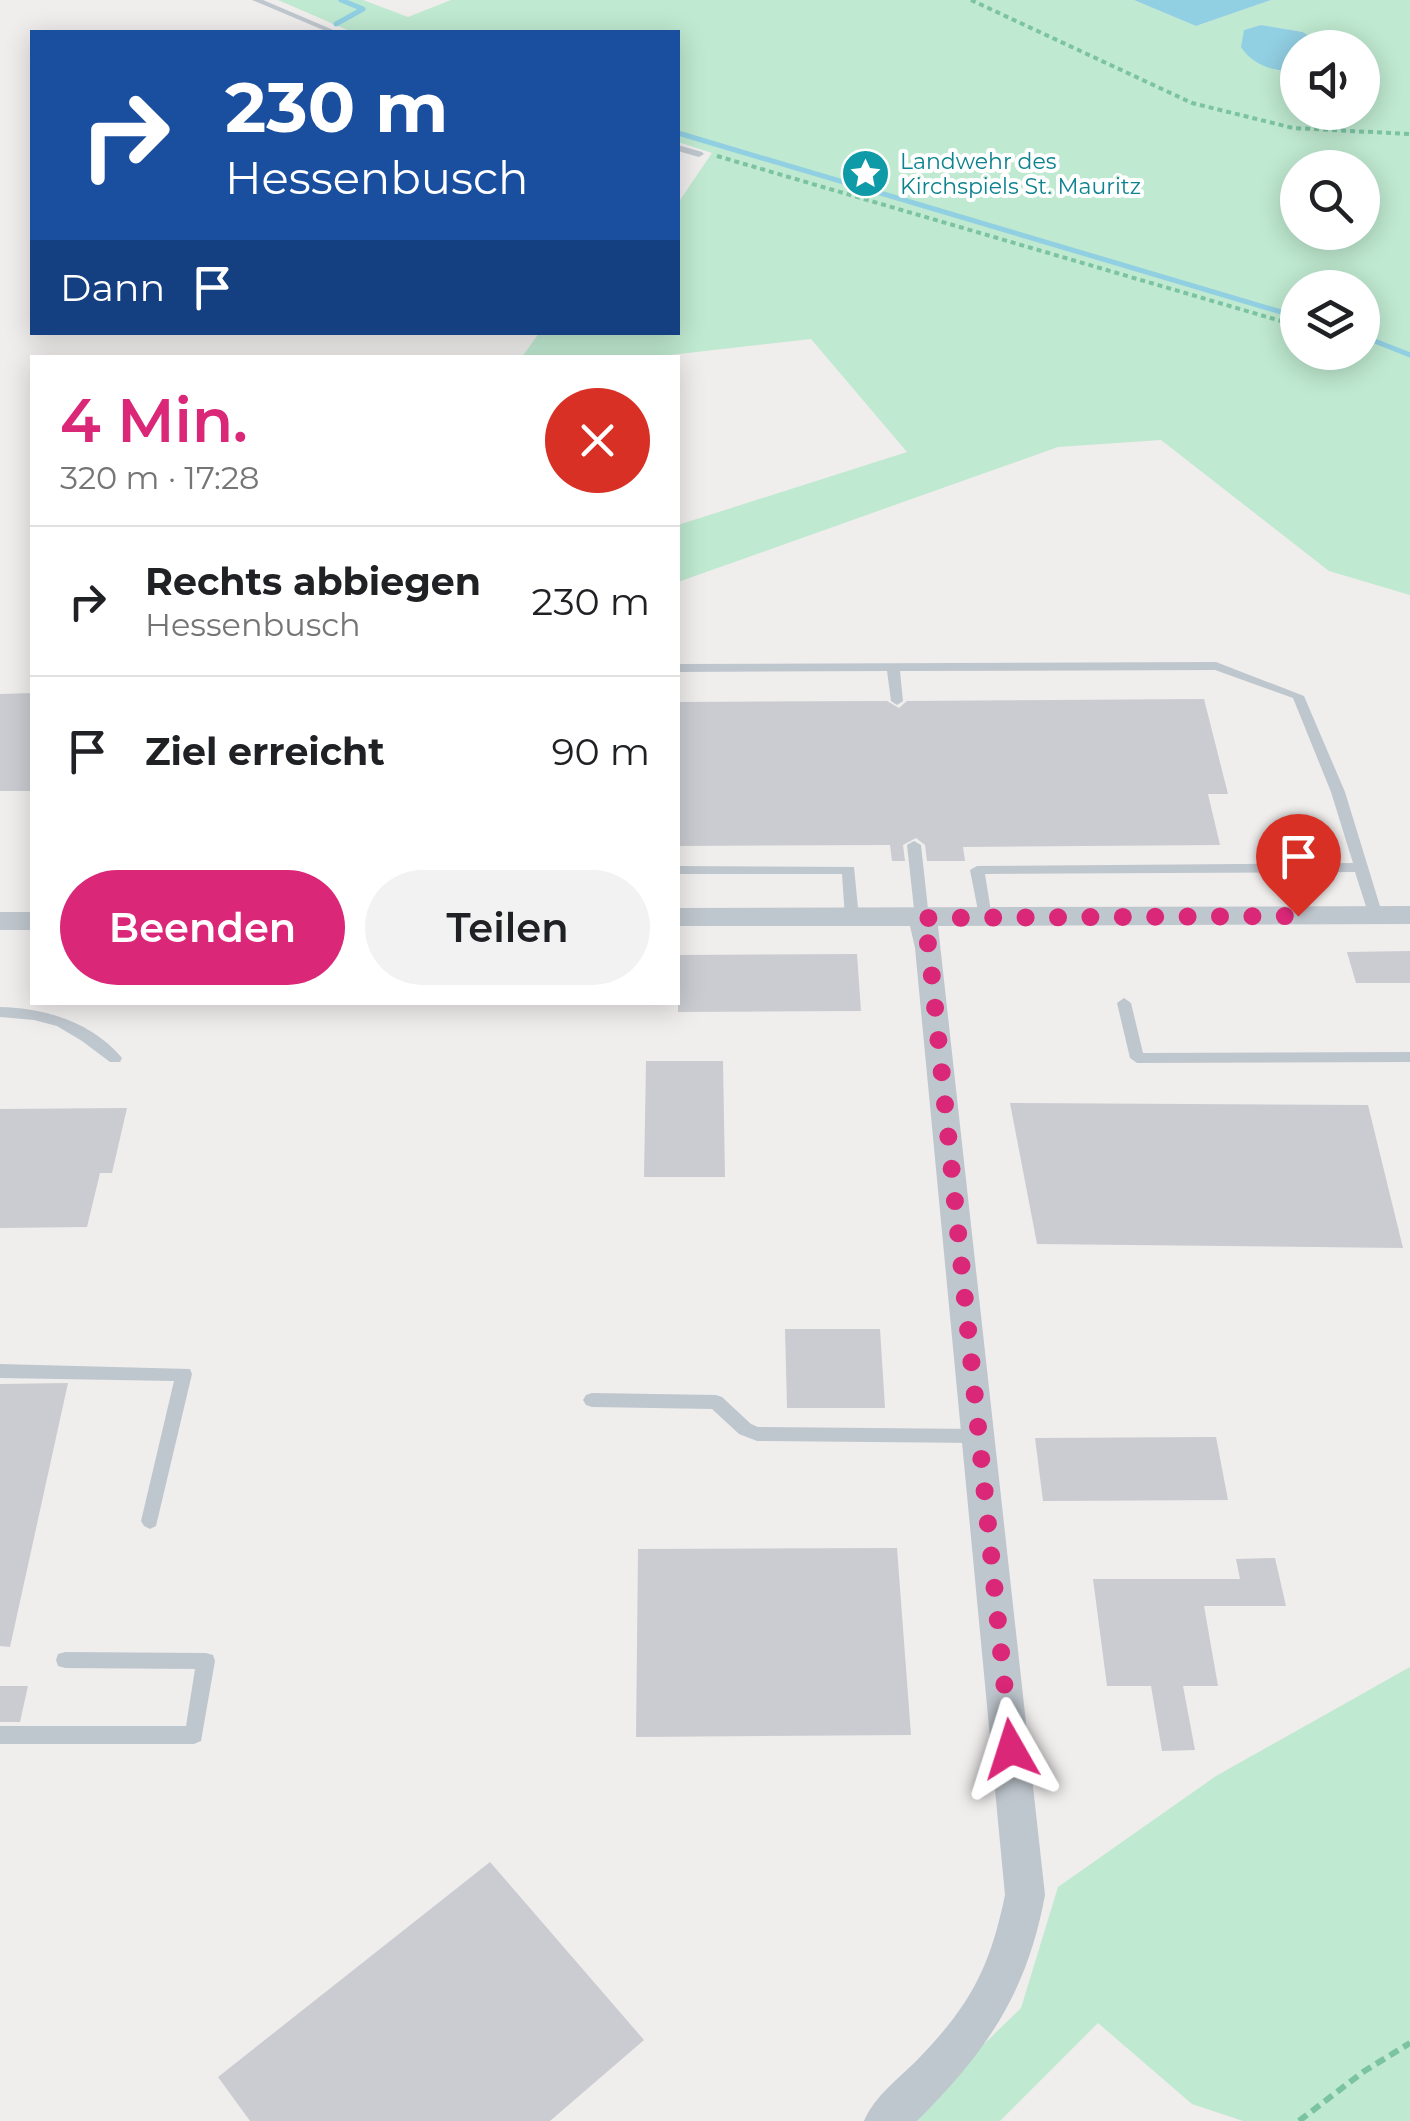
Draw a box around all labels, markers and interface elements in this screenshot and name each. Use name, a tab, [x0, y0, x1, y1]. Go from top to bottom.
map controls	[1280, 30, 1380, 370]
button: sound	[1280, 30, 1380, 130]
text: 230 m	[225, 64, 449, 150]
icon: right	[60, 70, 190, 200]
place icon: Landwehr des Kirchspiels St. Mauritz	[839, 148, 891, 200]
place label: Landwehr des Kirchspiels St. Mauritz	[900, 148, 1141, 200]
text: Hessenbusch	[225, 150, 528, 205]
button: search	[1280, 150, 1380, 250]
icon: arrive	[185, 260, 240, 315]
text: Dann	[60, 264, 165, 311]
button: layers	[1280, 270, 1380, 370]
text: 4 Min.	[60, 384, 248, 457]
button: close	[545, 388, 650, 493]
text: 320 m · 17:28	[60, 458, 259, 497]
text: Rechts abbiegen	[145, 558, 481, 605]
icon: right	[60, 574, 115, 629]
text: 230 m	[532, 578, 650, 625]
text: Hessenbusch	[145, 605, 361, 644]
icon: arrive	[60, 724, 115, 779]
text: Ziel erreicht	[145, 728, 385, 775]
text: 90 m	[551, 728, 650, 775]
pin	[1256, 814, 1341, 917]
icon: arrive	[1271, 829, 1326, 884]
button: Beenden	[60, 870, 345, 985]
button: Teilen	[365, 870, 650, 985]
position arrow	[959, 1697, 1063, 1801]

